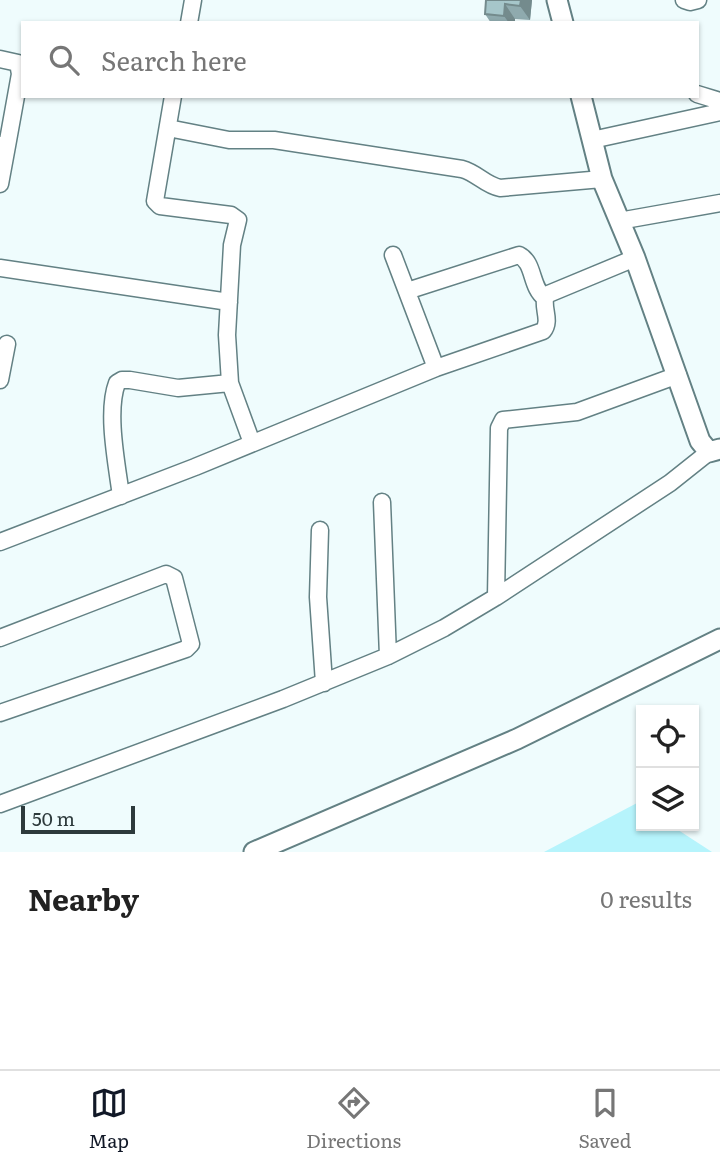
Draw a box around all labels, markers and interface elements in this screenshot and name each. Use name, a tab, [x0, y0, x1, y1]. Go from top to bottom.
search box	[21, 21, 699, 98]
text: Search here	[101, 40, 247, 79]
icon: search	[45, 41, 83, 79]
map controls	[636, 705, 699, 831]
button: locate	[636, 705, 699, 768]
button: layers	[636, 768, 699, 831]
scale bar	[21, 803, 135, 835]
text: 50 m	[32, 804, 75, 832]
text: Nearby	[28, 876, 139, 920]
text: 0 results	[600, 881, 692, 915]
tab: Map	[89, 1084, 129, 1154]
tab: Directions	[306, 1084, 401, 1154]
tab: Saved	[578, 1084, 631, 1154]

